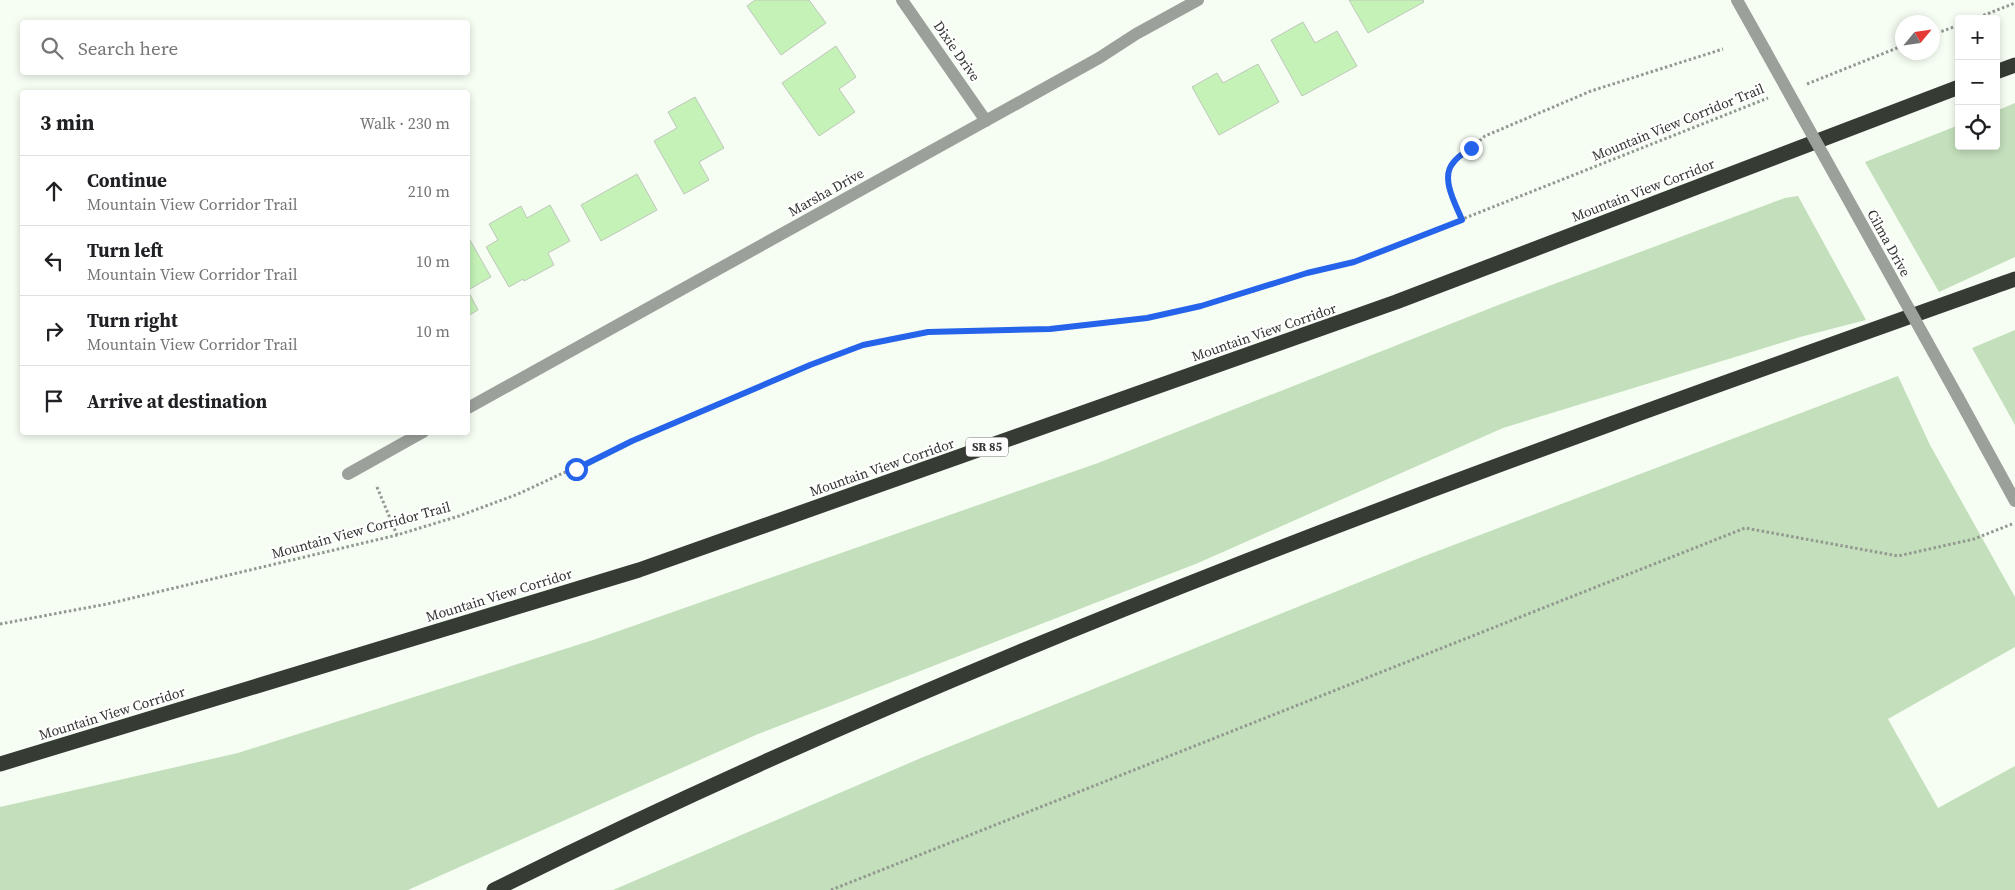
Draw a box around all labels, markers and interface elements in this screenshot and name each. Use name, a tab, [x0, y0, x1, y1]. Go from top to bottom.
north arrow	[1895, 15, 1940, 60]
map controls	[1955, 15, 2000, 150]
button: +	[1955, 15, 2000, 60]
street label: Dixie Drive	[929, 17, 985, 85]
search box	[20, 20, 470, 75]
icon: search	[38, 34, 66, 62]
text: Search here	[78, 35, 178, 61]
button: −	[1955, 60, 2000, 105]
street label: Mountain View Corridor Trail	[1589, 78, 1767, 166]
button: locate	[1955, 105, 2000, 150]
text: 3 min	[40, 108, 95, 137]
text: Walk · 230 m	[360, 112, 450, 134]
route end	[1460, 137, 1483, 160]
street label: Mountain View Corridor	[1569, 153, 1718, 227]
street label: Marsha Drive	[785, 163, 867, 221]
text: Continue	[87, 167, 167, 193]
icon: ahead	[40, 177, 68, 205]
text: 210 m	[408, 180, 450, 202]
text: Mountain View Corridor Trail	[87, 193, 297, 215]
street label: Cilma Drive	[1862, 206, 1916, 280]
text: Turn left	[87, 237, 163, 263]
icon: left	[40, 247, 68, 275]
text: 10 m	[416, 250, 450, 272]
text: Mountain View Corridor Trail	[87, 263, 297, 285]
street label: Mountain View Corridor	[1189, 298, 1339, 366]
text: Turn right	[87, 307, 178, 333]
icon: right	[40, 317, 68, 345]
text: 10 m	[416, 320, 450, 342]
text: Mountain View Corridor Trail	[87, 333, 297, 355]
icon: arrive	[40, 387, 68, 415]
text: Arrive at destination	[87, 388, 267, 414]
street label: Mountain View Corridor	[807, 433, 957, 501]
road number: SR 85	[966, 438, 1008, 457]
route start	[565, 458, 588, 481]
street label: Mountain View Corridor Trail	[269, 497, 453, 563]
street label: Mountain View Corridor	[423, 563, 575, 627]
street label: Mountain View Corridor	[36, 681, 188, 745]

